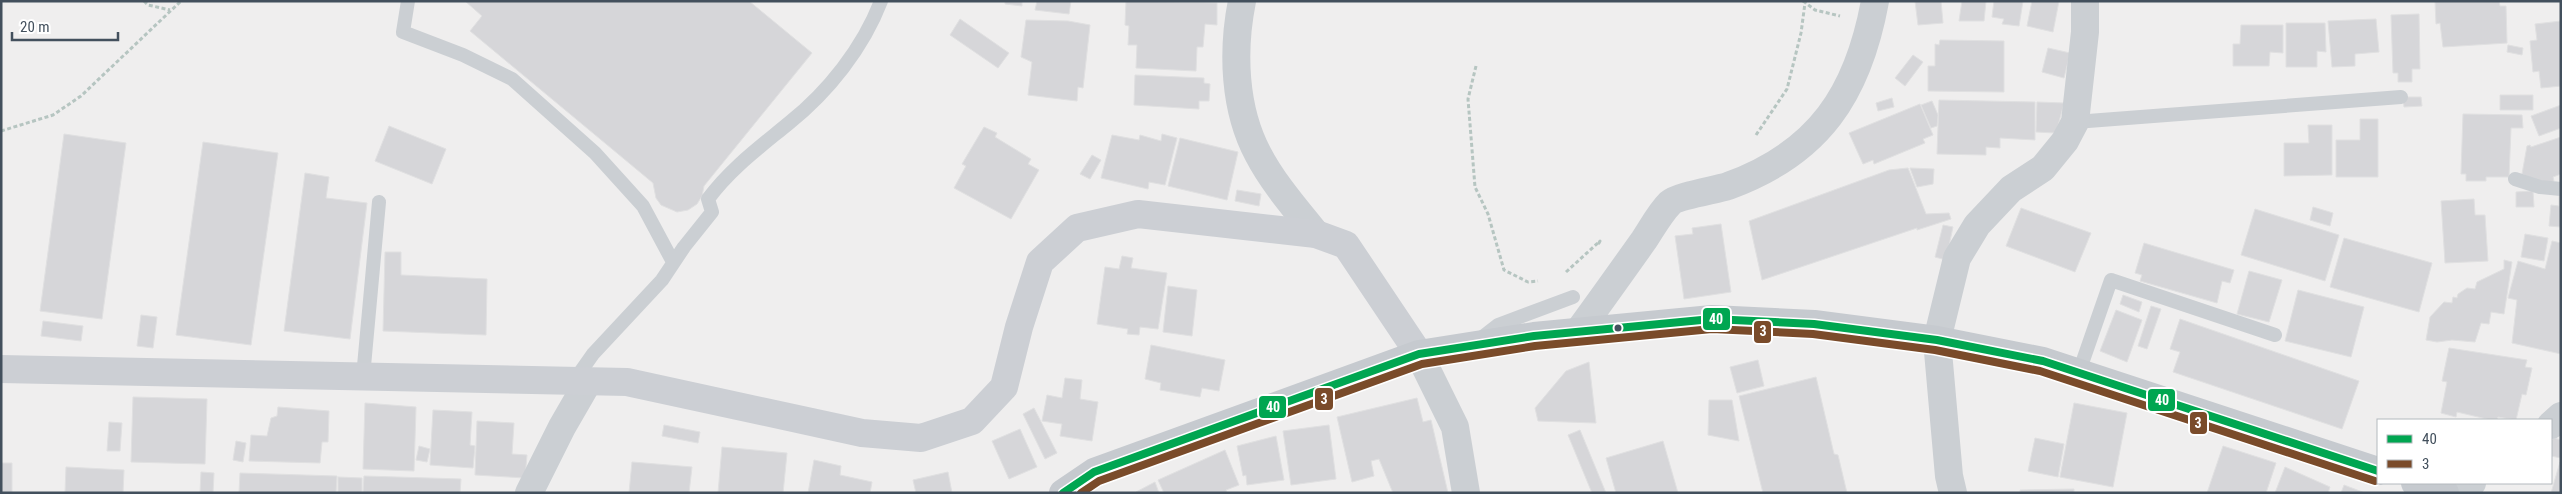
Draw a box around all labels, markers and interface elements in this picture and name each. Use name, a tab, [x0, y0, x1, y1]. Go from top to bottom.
scale bar	[12, 10, 119, 42]
text: 20 m	[20, 18, 50, 36]
line badge: 40	[1702, 307, 1731, 331]
text: 40	[1709, 311, 1723, 327]
line badge: 3	[1753, 320, 1772, 344]
unlabelled marker	[1613, 323, 1623, 333]
text: 3	[1759, 323, 1767, 339]
line badge: 3	[1314, 387, 1334, 411]
line badge: 40	[2147, 388, 2176, 412]
text: 3	[1320, 391, 1328, 407]
text: 40	[2155, 392, 2169, 408]
line badge: 40	[1258, 395, 1287, 419]
text: 40	[1266, 399, 1280, 415]
line badge: 3	[2189, 411, 2208, 435]
text: 3	[2194, 415, 2202, 431]
legend	[2377, 419, 2552, 484]
text: 40	[2422, 430, 2437, 448]
text: 3	[2422, 455, 2429, 473]

